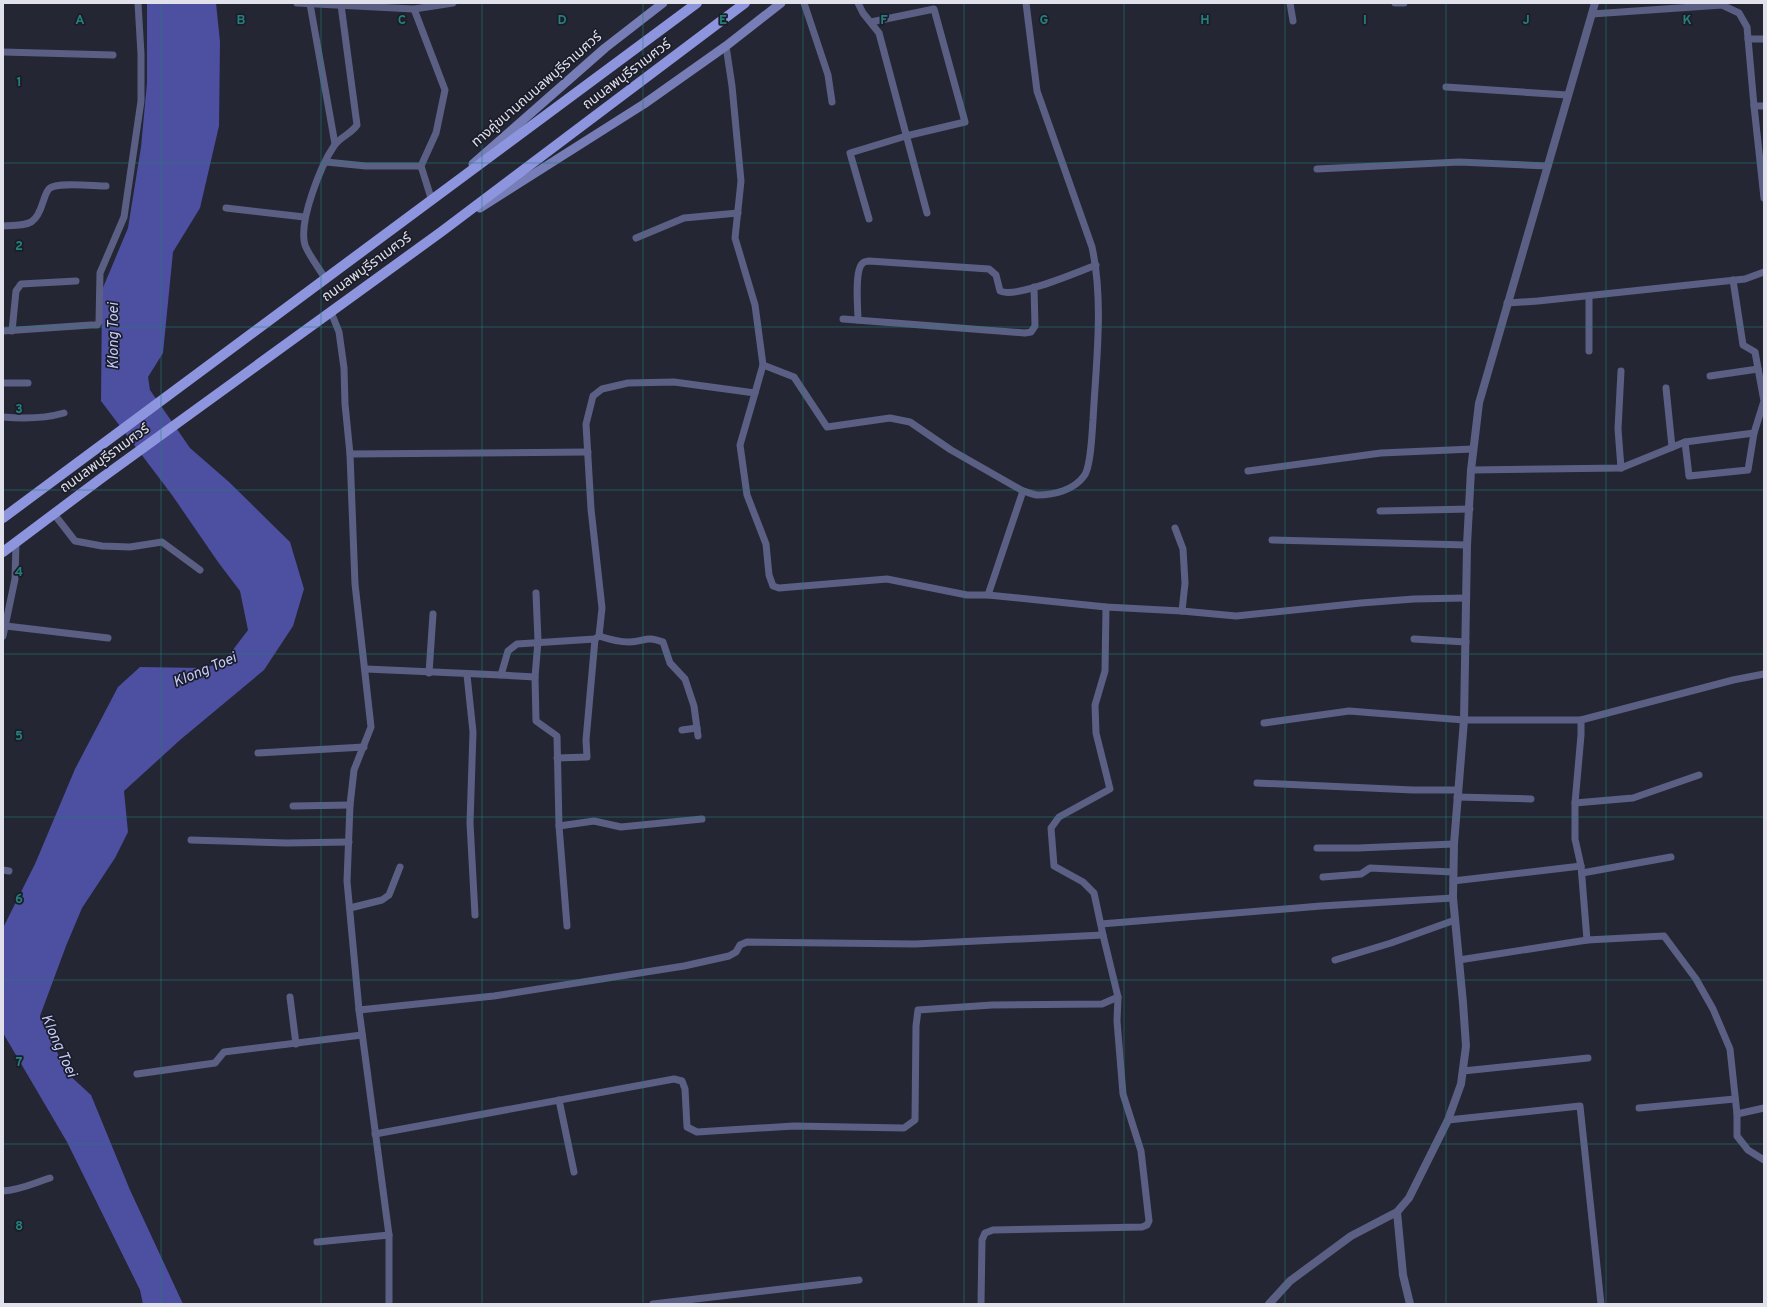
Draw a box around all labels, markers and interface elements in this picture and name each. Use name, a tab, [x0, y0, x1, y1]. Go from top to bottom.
text: A	[75, 13, 85, 29]
text: B	[237, 13, 246, 29]
text: C	[398, 13, 406, 29]
text: D	[557, 13, 567, 29]
text: E	[719, 13, 727, 29]
text: F	[880, 13, 888, 29]
text: G	[1040, 13, 1049, 29]
text: H	[1200, 13, 1210, 29]
text: I	[1363, 13, 1367, 29]
text: J	[1522, 13, 1530, 29]
text: K	[1682, 13, 1692, 29]
street label: ทางคู่ขนานถนนลพบุรีราเมศวร์	[468, 28, 606, 151]
street label: ถนนลพบุรีราเมศวร์	[579, 36, 675, 114]
text: 1	[16, 75, 22, 91]
street label: ถนนลพบุรีราเมศวร์	[319, 229, 416, 306]
text: 2	[15, 239, 23, 255]
water label: Klong Toei	[105, 301, 124, 369]
text: 3	[15, 402, 23, 418]
street label: ถนนลพบุรีราเมศวร์	[57, 420, 154, 497]
text: 4	[15, 565, 23, 581]
water label: Klong Toei	[170, 649, 241, 693]
text: 5	[15, 729, 23, 745]
text: 6	[15, 892, 23, 908]
water label: Klong Toei	[36, 1012, 81, 1082]
text: 7	[16, 1055, 23, 1071]
text: 8	[15, 1219, 23, 1235]

